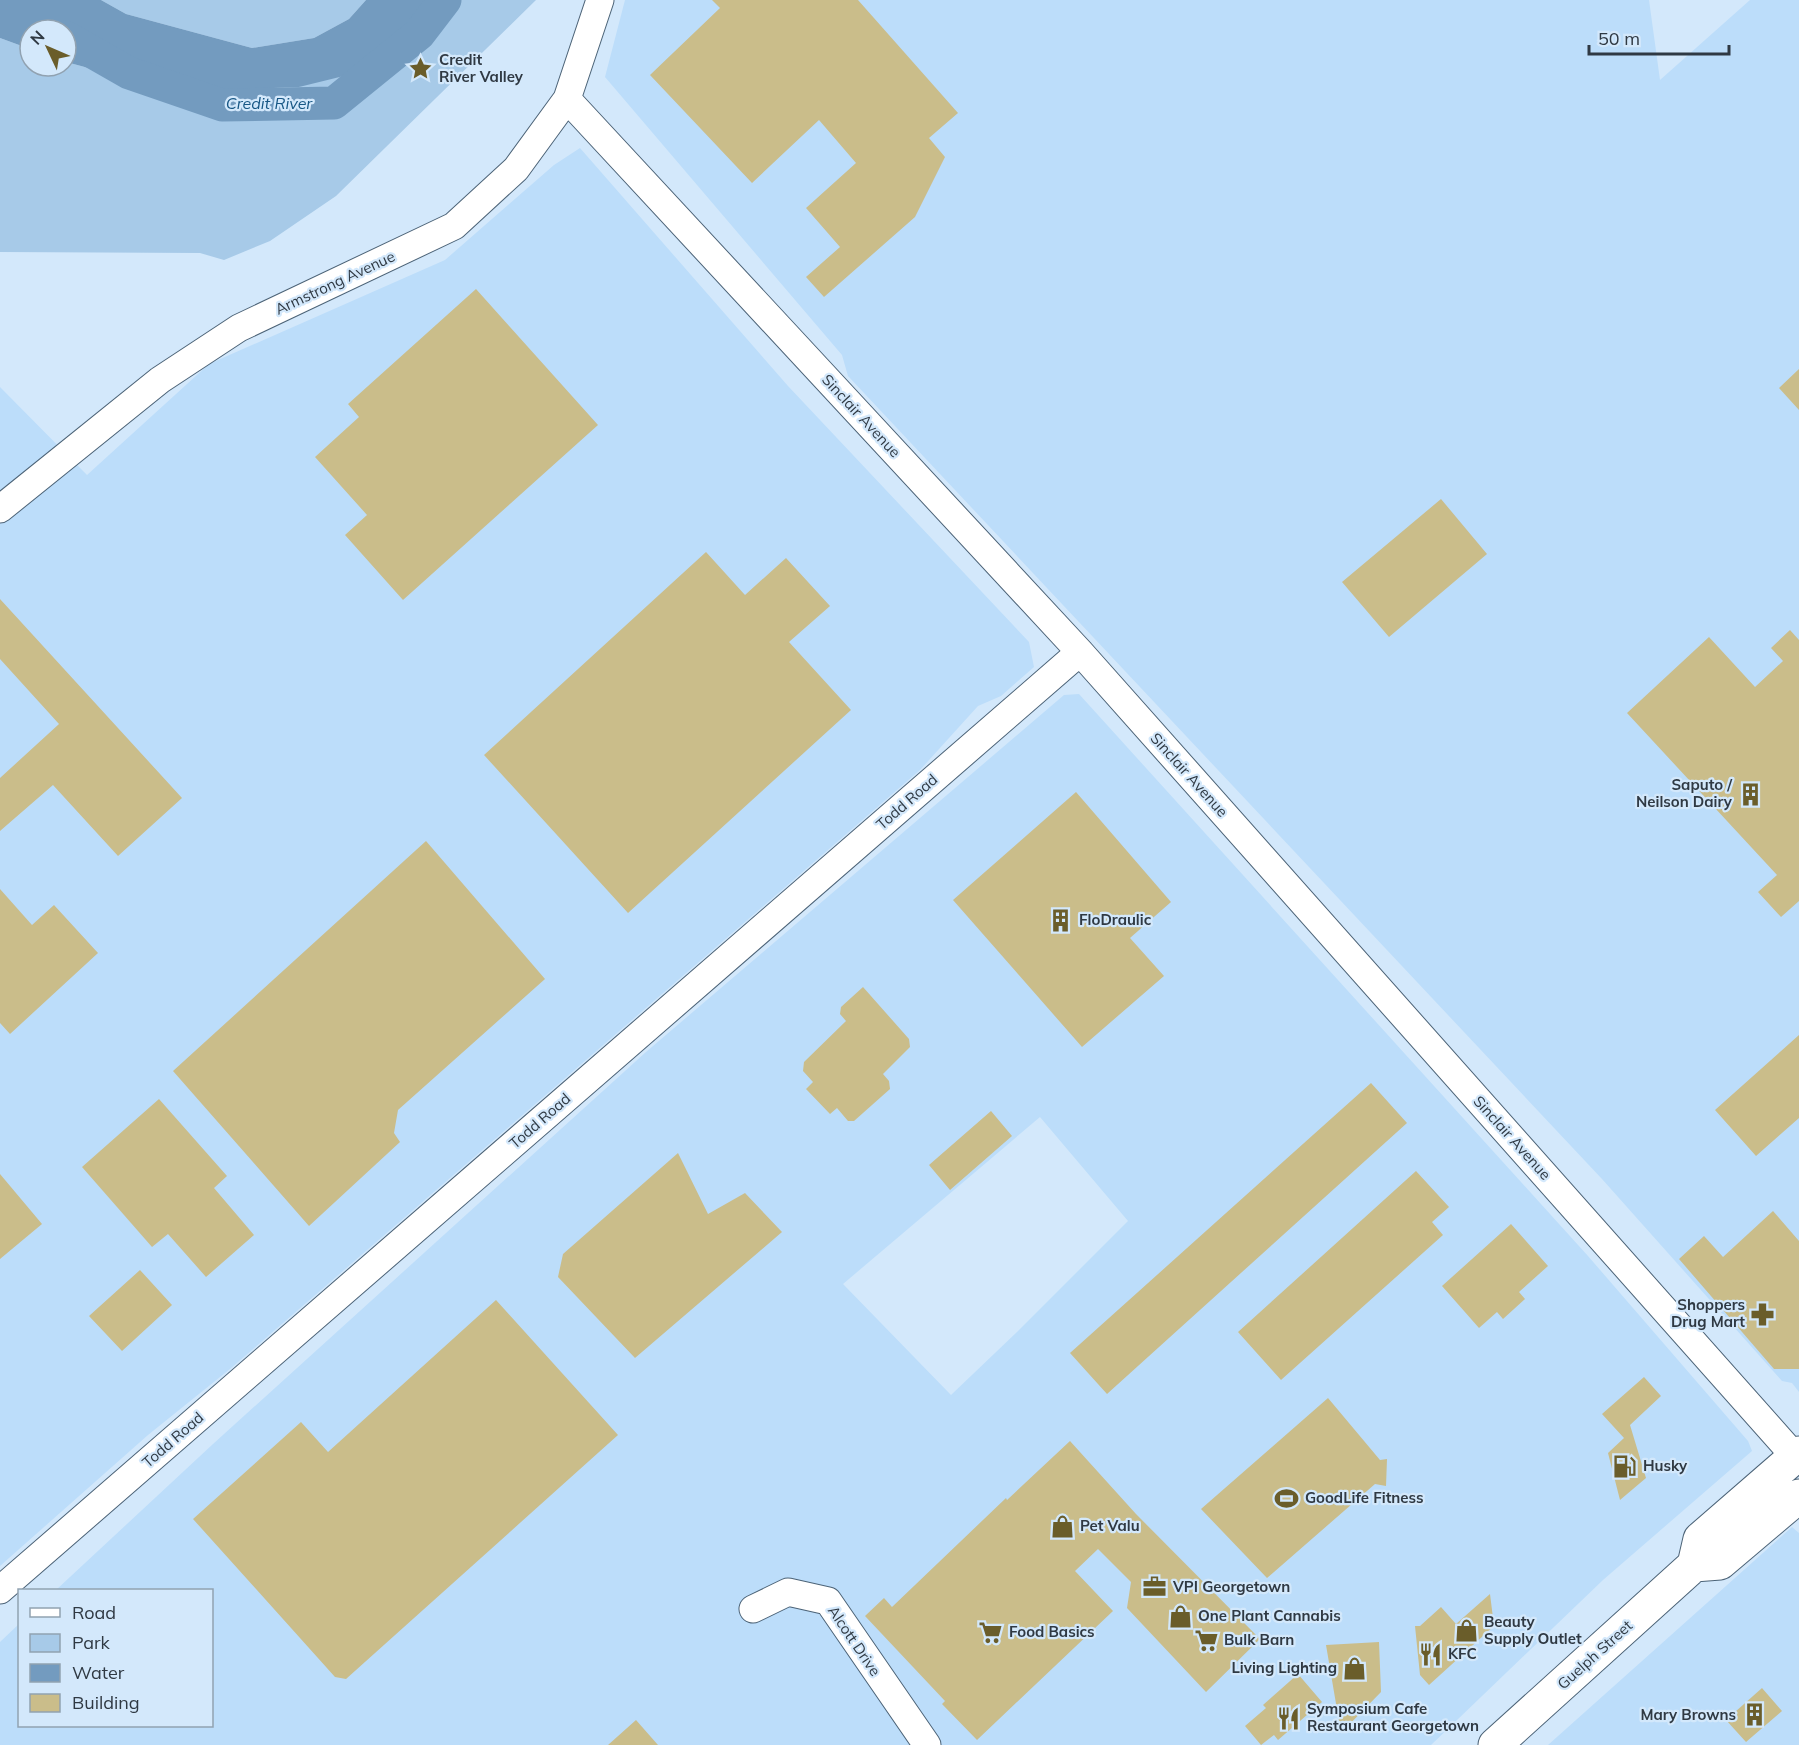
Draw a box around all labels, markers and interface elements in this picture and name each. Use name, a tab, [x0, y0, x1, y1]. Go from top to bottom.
north arrow	[18, 18, 78, 78]
scale bar	[1589, 18, 1728, 56]
text: N	[26, 26, 49, 49]
text: 50 m	[1598, 27, 1640, 50]
place label: Credit River Valley	[439, 50, 524, 86]
place icon: Credit River Valley	[408, 56, 434, 82]
water label: Credit River	[226, 93, 313, 113]
street label: Armstrong Avenue	[272, 246, 398, 319]
street label: Sinclair Avenue	[818, 370, 905, 461]
street label: Sinclair Avenue	[1147, 729, 1232, 821]
street label: Todd Road	[872, 770, 941, 833]
place label: Saputo / Neilson Dairy	[1636, 775, 1733, 811]
building icon: Saputo / Neilson Dairy	[1737, 781, 1763, 807]
building icon: FloDraulic	[1048, 907, 1074, 933]
place label: FloDraulic	[1079, 910, 1152, 929]
street label: Todd Road	[505, 1089, 574, 1152]
street label: Sinclair Avenue	[1470, 1092, 1555, 1184]
place label: Shoppers Drug Mart	[1671, 1295, 1745, 1331]
pharmacy icon: Shoppers Drug Mart	[1750, 1301, 1776, 1327]
street label: Todd Road	[138, 1408, 207, 1471]
fuel station icon: Husky	[1612, 1453, 1638, 1479]
place label: Husky	[1643, 1456, 1688, 1475]
sports icon: GoodLife Fitness	[1274, 1485, 1300, 1511]
place label: GoodLife Fitness	[1305, 1488, 1424, 1507]
shop icon: Pet Valu	[1049, 1513, 1075, 1539]
place label: Pet Valu	[1080, 1516, 1140, 1535]
office icon: VPI Georgetown	[1142, 1574, 1168, 1600]
place label: VPI Georgetown	[1172, 1577, 1290, 1596]
legend	[18, 1589, 213, 1727]
text: Road	[72, 1601, 116, 1624]
street label: Alcott Drive	[824, 1602, 885, 1680]
shop icon: One Plant Cannabis	[1167, 1603, 1193, 1629]
place label: One Plant Cannabis	[1198, 1606, 1341, 1625]
place label: Beauty Supply Outlet	[1484, 1612, 1582, 1648]
street label: Guelph Street	[1553, 1616, 1636, 1693]
shop icon: Beauty Supply Outlet	[1453, 1618, 1479, 1644]
supermarket icon: Food Basics	[978, 1619, 1004, 1645]
place label: Food Basics	[1009, 1622, 1095, 1641]
supermarket icon: Bulk Barn	[1193, 1627, 1219, 1653]
place label: Bulk Barn	[1224, 1630, 1294, 1649]
text: Park	[72, 1631, 111, 1654]
restaurant icon: KFC	[1417, 1641, 1443, 1667]
place label: KFC	[1448, 1644, 1477, 1663]
shop icon: Living Lighting	[1342, 1655, 1368, 1681]
place label: Living Lighting	[1231, 1658, 1337, 1677]
text: Water	[72, 1661, 125, 1684]
text: Building	[72, 1691, 140, 1714]
place label: Symposium Cafe Restaurant Georgetown	[1307, 1699, 1479, 1735]
building icon: Mary Browns	[1741, 1702, 1767, 1728]
restaurant icon: Symposium Cafe Restaurant Georgetown	[1276, 1705, 1302, 1731]
place label: Mary Browns	[1640, 1705, 1736, 1724]

